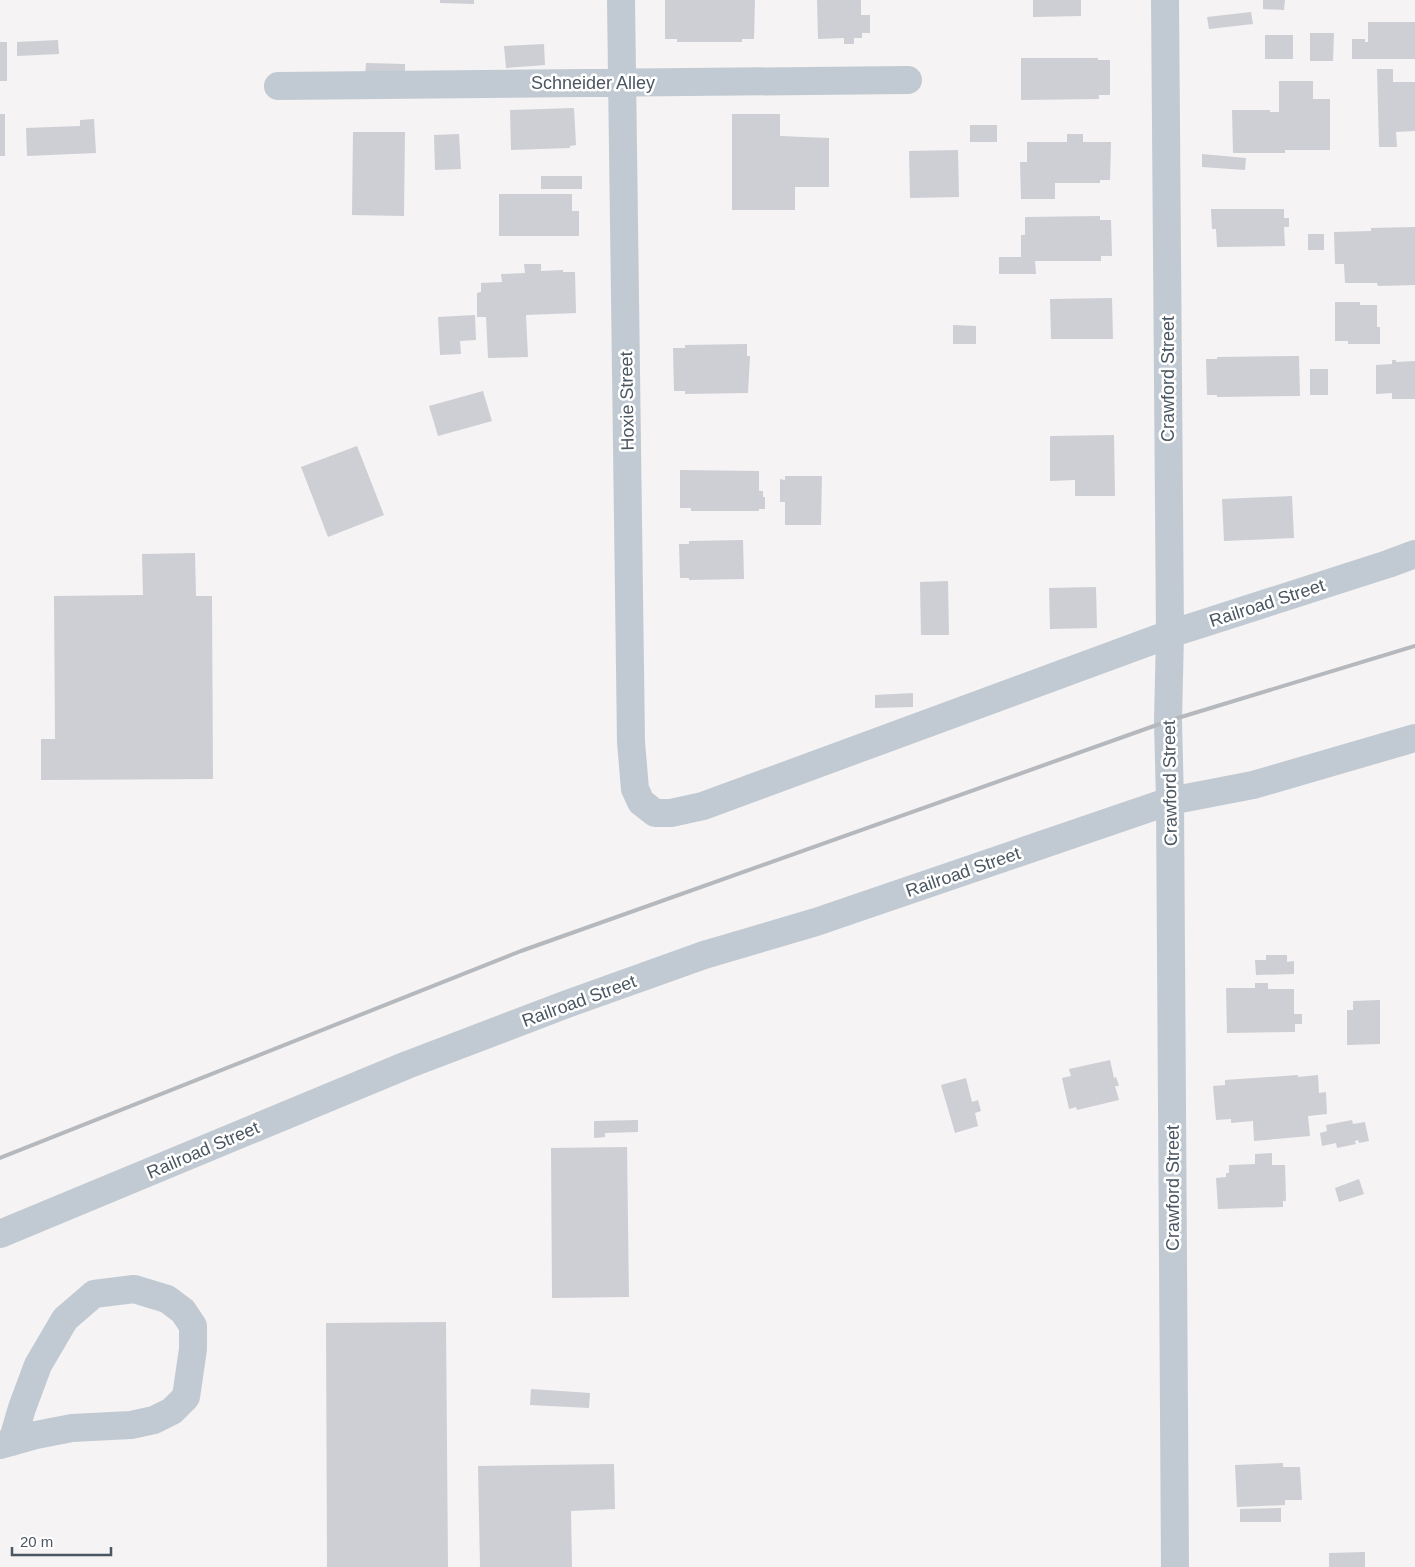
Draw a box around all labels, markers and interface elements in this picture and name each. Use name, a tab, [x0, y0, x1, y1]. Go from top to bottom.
street label: Schneider Alley	[531, 73, 655, 93]
street label: Crawford Street	[1158, 316, 1178, 442]
street label: Hoxie Street	[616, 351, 638, 451]
street label: Railroad Street	[1207, 575, 1327, 631]
street label: Crawford Street	[1159, 720, 1181, 846]
street label: Railroad Street	[903, 843, 1023, 901]
street label: Railroad Street	[519, 971, 639, 1031]
street label: Railroad Street	[144, 1117, 262, 1183]
street label: Crawford Street	[1163, 1125, 1183, 1251]
scale bar	[12, 1524, 111, 1556]
text: 20 m	[20, 1533, 53, 1550]

